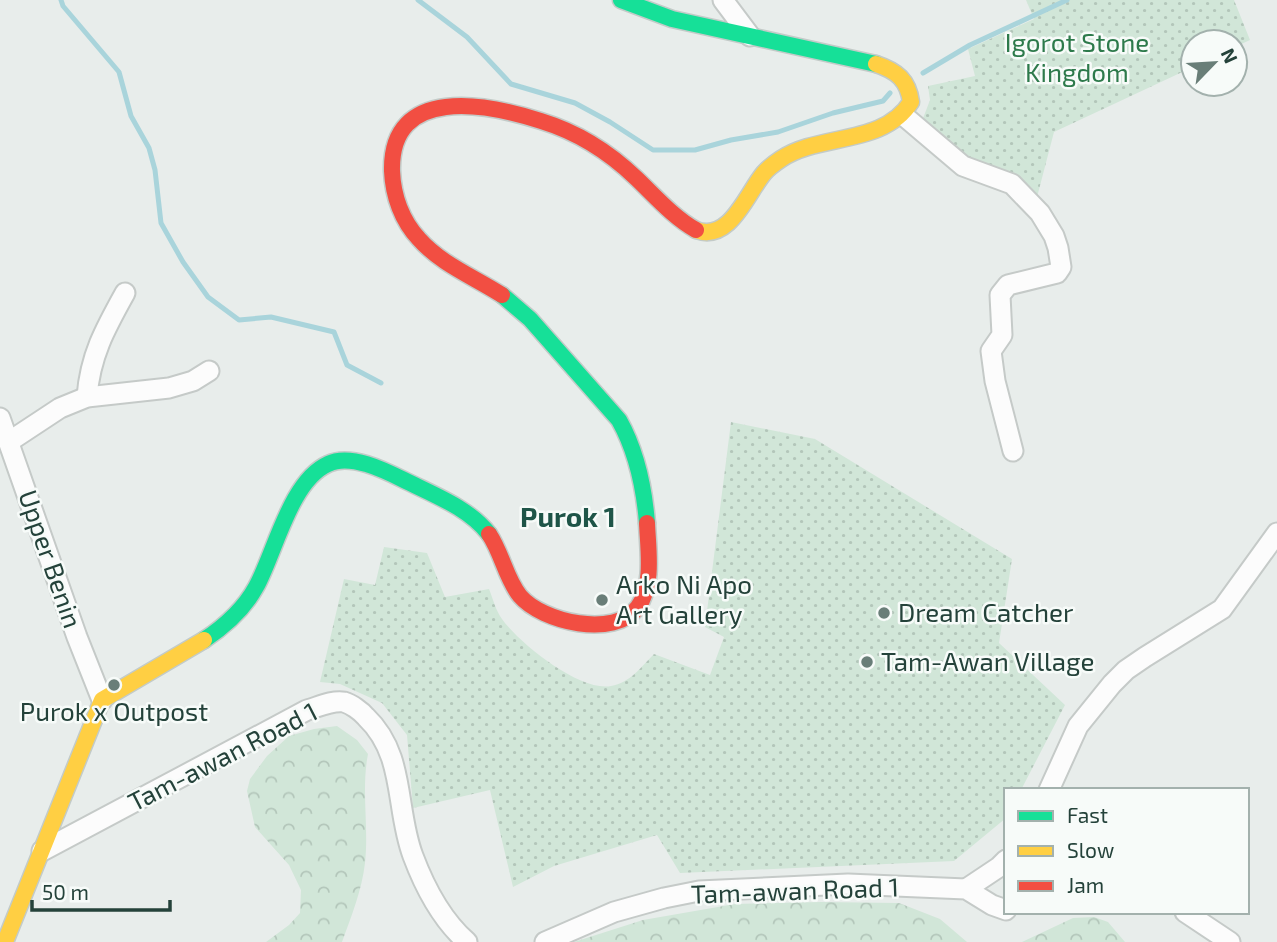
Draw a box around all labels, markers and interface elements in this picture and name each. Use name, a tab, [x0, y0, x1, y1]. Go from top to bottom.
park label: Igorot Stone Kingdom	[1005, 26, 1149, 87]
north arrow	[1179, 28, 1249, 98]
text: N	[1217, 45, 1243, 67]
street label: Upper Benin	[13, 485, 89, 632]
district label: Purok 1	[520, 499, 616, 533]
place label: Arko Ni Apo Art Gallery	[616, 568, 752, 629]
marker: Arko Ni Apo Art Gallery	[594, 592, 610, 608]
place label: Dream Catcher	[898, 596, 1073, 627]
marker: Dream Catcher	[876, 605, 892, 621]
place label: Tam-Awan Village	[881, 645, 1095, 676]
marker: Tam-Awan Village	[859, 654, 875, 670]
marker: Purok x Outpost	[106, 677, 122, 693]
place label: Purok x Outpost	[20, 695, 208, 726]
street label: Tam-awan Road 1	[123, 695, 322, 817]
legend	[1004, 788, 1249, 914]
text: Fast	[1067, 802, 1108, 827]
text: Slow	[1067, 837, 1114, 862]
scale bar	[32, 869, 170, 913]
street label: Tam-awan Road 1	[690, 870, 900, 909]
text: Jam	[1067, 872, 1104, 897]
text: 50 m	[42, 879, 89, 904]

